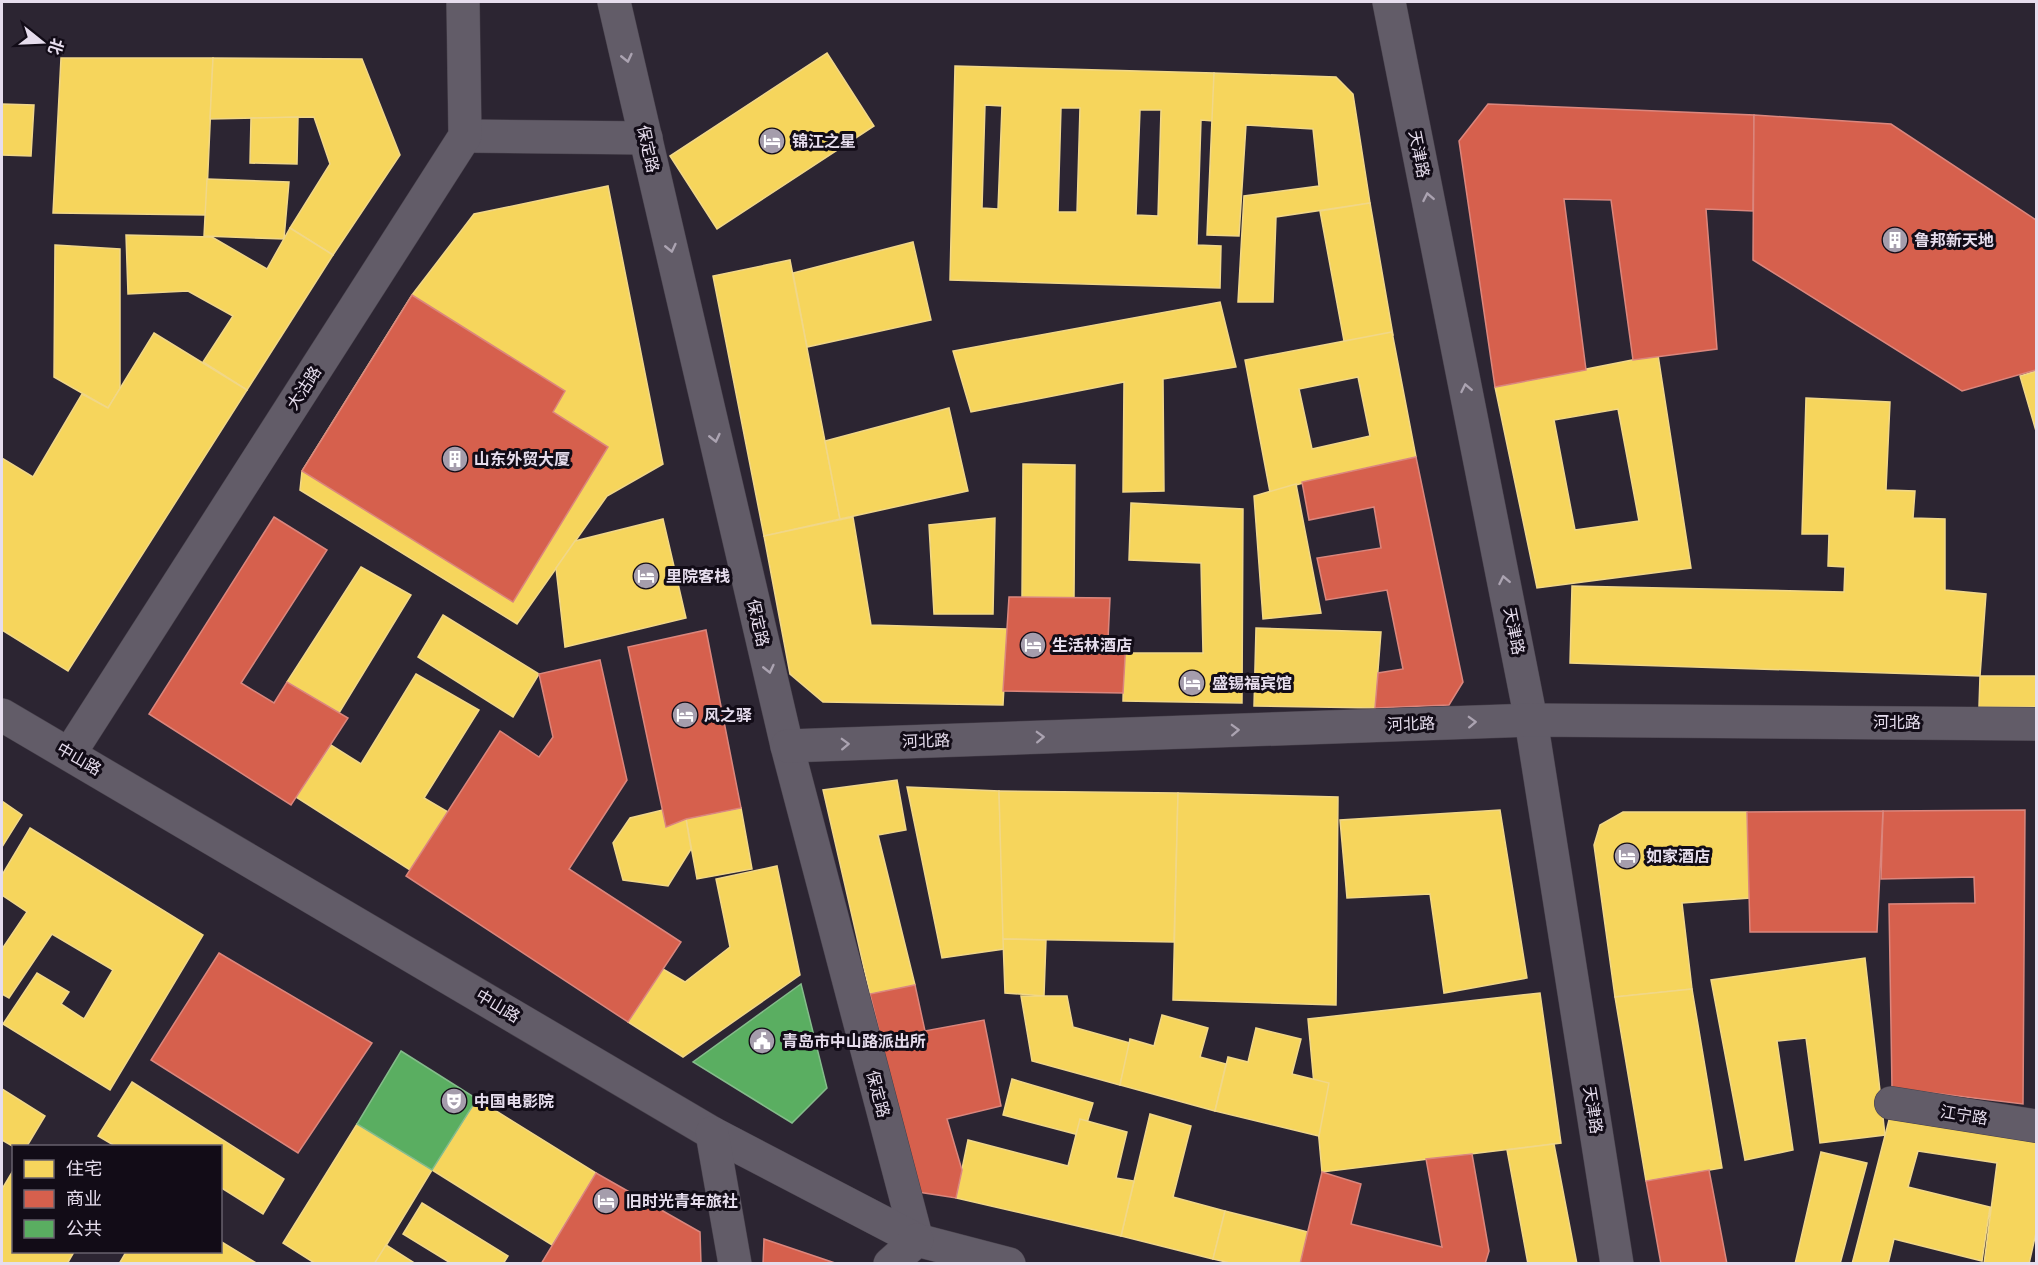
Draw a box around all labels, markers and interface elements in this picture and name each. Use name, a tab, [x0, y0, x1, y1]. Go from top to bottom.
north arrow	[12, 12, 72, 72]
text: 北	[44, 36, 67, 57]
one-way arrow	[620, 53, 633, 63]
street label: 保定路	[633, 123, 663, 175]
hotel icon: 锦江之星	[757, 126, 787, 156]
street label: 天津路	[1405, 129, 1433, 179]
place label: 锦江之星	[792, 132, 856, 151]
one-way arrow	[1422, 192, 1435, 202]
building icon: 鲁邦新天地	[1880, 225, 1910, 255]
place label: 鲁邦新天地	[1914, 231, 1994, 250]
one-way arrow	[664, 243, 677, 253]
street label: 大沽路	[283, 363, 325, 413]
one-way arrow	[1460, 384, 1473, 394]
one-way arrow	[708, 433, 721, 443]
building icon: 山东外贸大厦	[440, 444, 470, 474]
place label: 山东外贸大厦	[474, 450, 570, 469]
hotel icon: 里院客栈	[631, 561, 661, 591]
place label: 里院客栈	[666, 567, 730, 586]
one-way arrow	[1498, 575, 1511, 585]
street label: 保定路	[743, 597, 773, 649]
street label: 天津路	[1500, 606, 1528, 656]
hotel icon: 生活林酒店	[1018, 630, 1048, 660]
place label: 生活林酒店	[1052, 636, 1132, 655]
one-way arrow	[762, 664, 775, 674]
hotel icon: 盛锡福宾馆	[1177, 668, 1207, 698]
place label: 盛锡福宾馆	[1212, 674, 1292, 693]
hotel icon: 风之驿	[670, 700, 700, 730]
place label: 风之驿	[704, 706, 752, 725]
street label: 河北路	[1873, 713, 1921, 732]
street label: 河北路	[1387, 714, 1435, 734]
one-way arrow	[1467, 715, 1476, 728]
one-way arrow	[1230, 724, 1239, 736]
one-way arrow	[1036, 730, 1045, 743]
street label: 河北路	[902, 731, 950, 751]
one-way arrow	[841, 737, 850, 750]
street label: 中山路	[53, 739, 105, 779]
hotel icon: 如家酒店	[1612, 841, 1642, 871]
place label: 如家酒店	[1646, 847, 1710, 866]
street label: 中山路	[473, 985, 523, 1027]
public building icon: 青岛市中山路派出所	[747, 1026, 777, 1056]
place label: 青岛市中山路派出所	[782, 1032, 926, 1051]
street label: 保定路	[863, 1068, 893, 1120]
street label: 天津路	[1580, 1085, 1606, 1135]
theatre icon: 中国电影院	[439, 1086, 469, 1116]
place label: 中国电影院	[474, 1092, 554, 1111]
street label: 江宁路	[1939, 1102, 1989, 1128]
legend	[12, 1145, 222, 1253]
text: 住宅	[66, 1158, 102, 1180]
hotel icon: 旧时光青年旅社	[591, 1186, 621, 1216]
text: 商业	[66, 1188, 102, 1210]
place label: 旧时光青年旅社	[626, 1192, 738, 1211]
text: 公共	[66, 1218, 102, 1240]

